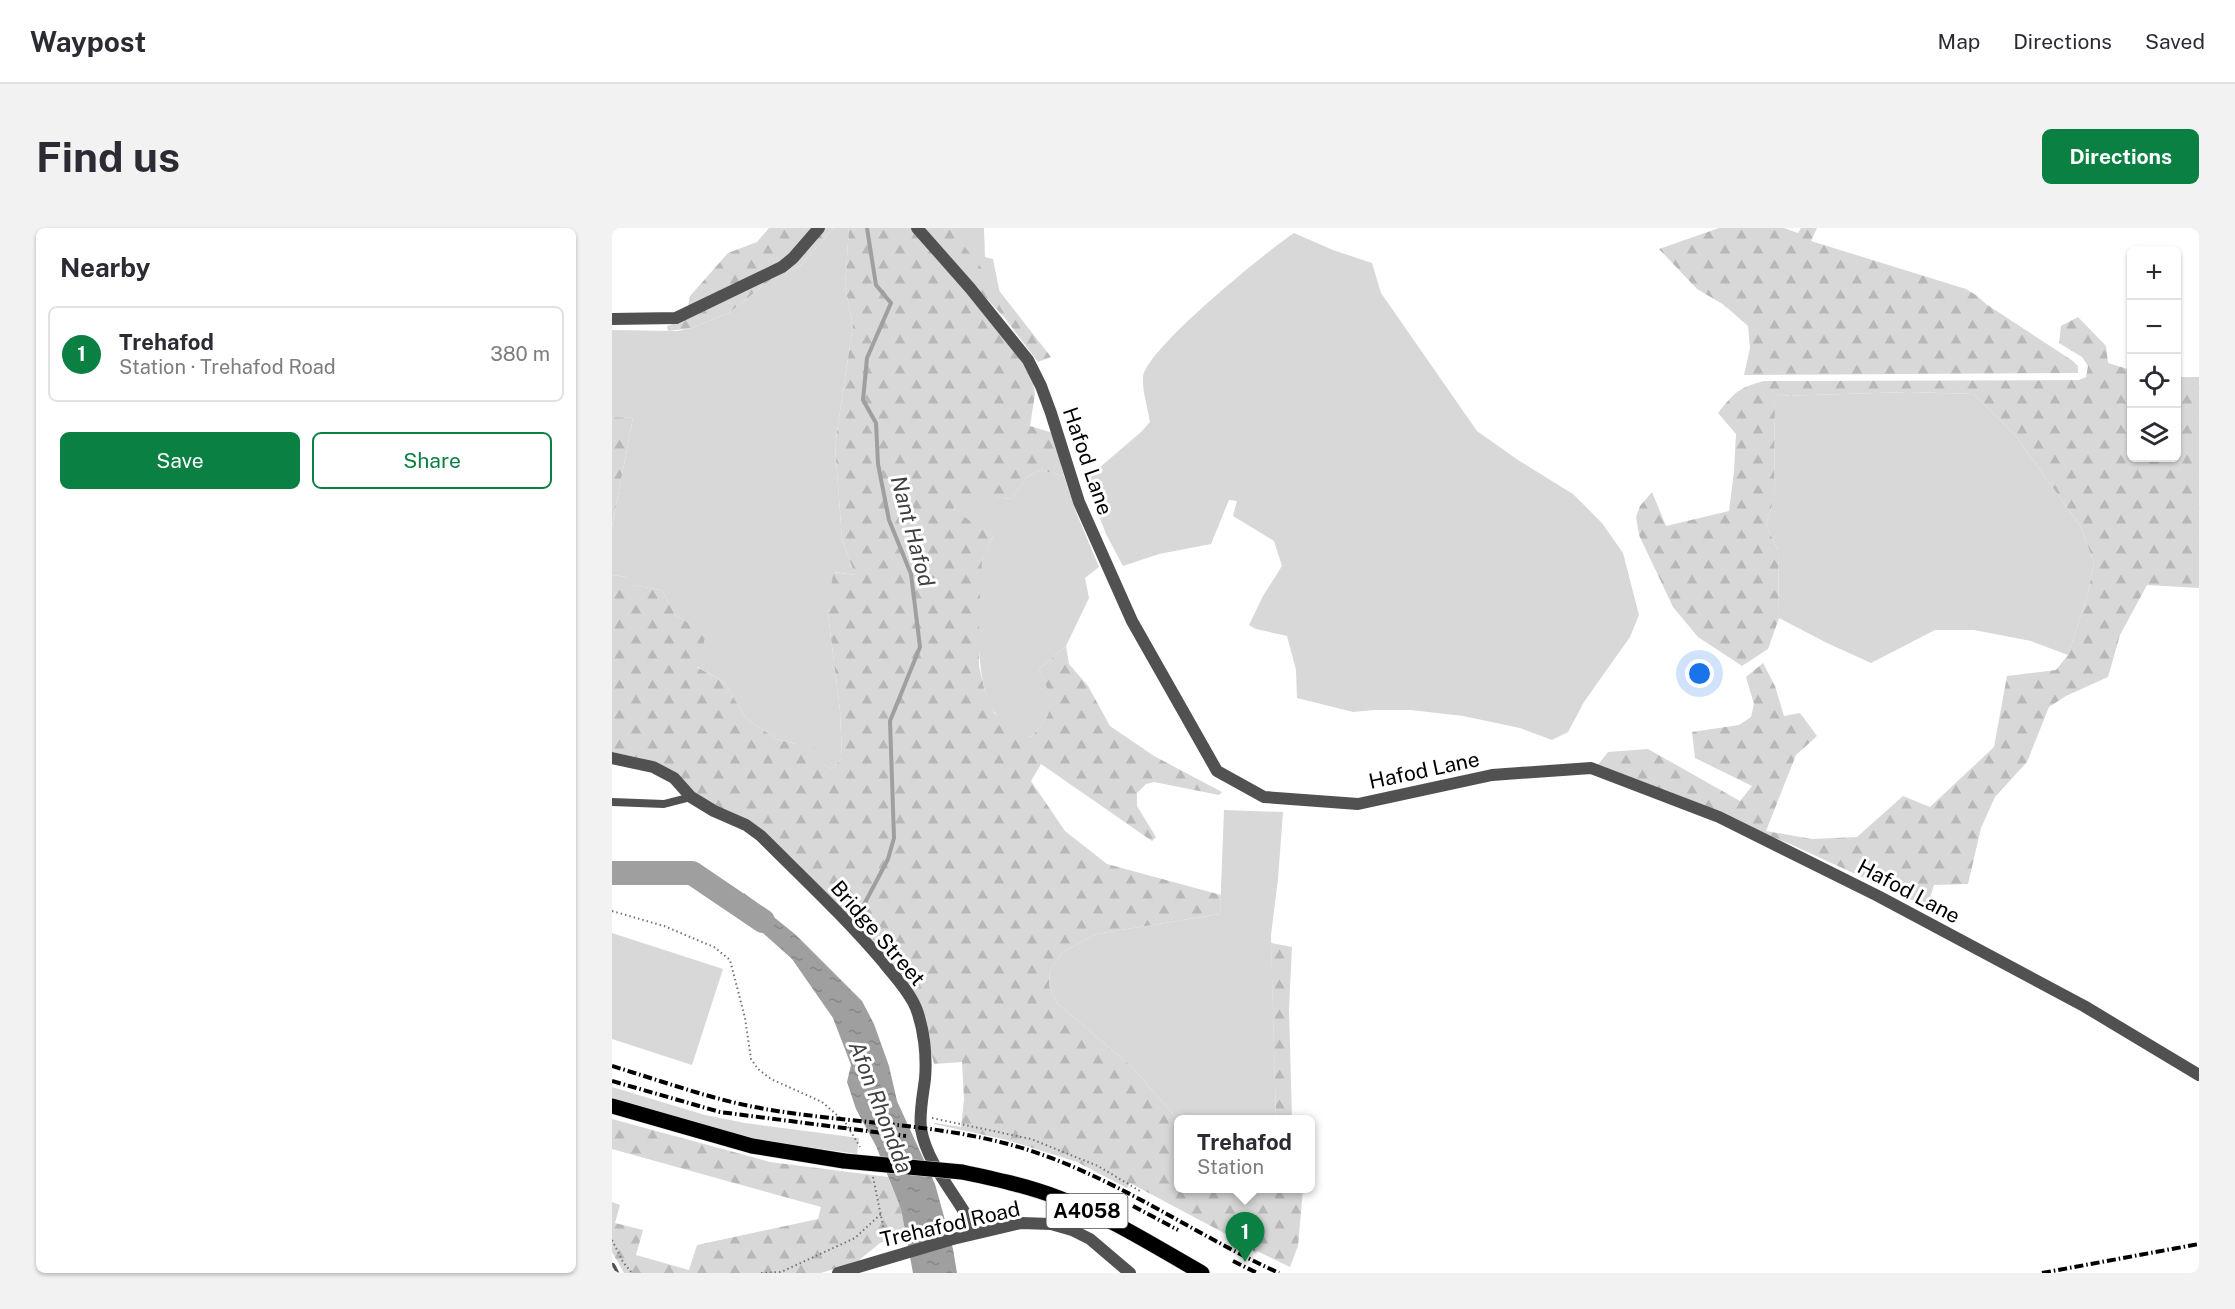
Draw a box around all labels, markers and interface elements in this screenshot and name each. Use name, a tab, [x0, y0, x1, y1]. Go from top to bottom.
text: Waypost	[30, 25, 146, 58]
text: Map	[1938, 29, 1980, 54]
text: Directions	[2013, 29, 2112, 54]
text: Saved	[2145, 29, 2205, 54]
button: Directions	[2042, 129, 2199, 184]
text: Find us	[36, 132, 180, 181]
map controls	[2127, 246, 2181, 462]
button: +	[2127, 246, 2181, 300]
text: Nearby	[60, 252, 150, 283]
button: −	[2127, 300, 2181, 354]
text: Trehafod	[119, 329, 214, 355]
text: 1	[77, 342, 86, 366]
text: 380 m	[490, 342, 550, 366]
button: locate	[2127, 354, 2181, 408]
text: Station · Trehafod Road	[119, 355, 336, 379]
street label: Hafod Lane	[1058, 404, 1118, 518]
button: layers	[2127, 408, 2181, 462]
button: Save	[60, 432, 300, 489]
button: Share	[312, 432, 552, 489]
water label: Nant Hafod	[886, 473, 940, 589]
your location	[1685, 659, 1714, 688]
street label: Hafod Lane	[1366, 746, 1482, 794]
street label: Hafod Lane	[1854, 854, 1964, 928]
street label: Bridge Street	[826, 875, 930, 991]
water label: Afon Rhondda	[844, 1037, 918, 1177]
popup	[1174, 1115, 1315, 1193]
text: Trehafod	[1197, 1129, 1292, 1155]
text: Station	[1197, 1155, 1264, 1179]
road number: A4058	[1046, 1194, 1128, 1228]
street label: Trehafod Road	[878, 1196, 1022, 1252]
pin: 1	[1226, 1212, 1264, 1262]

